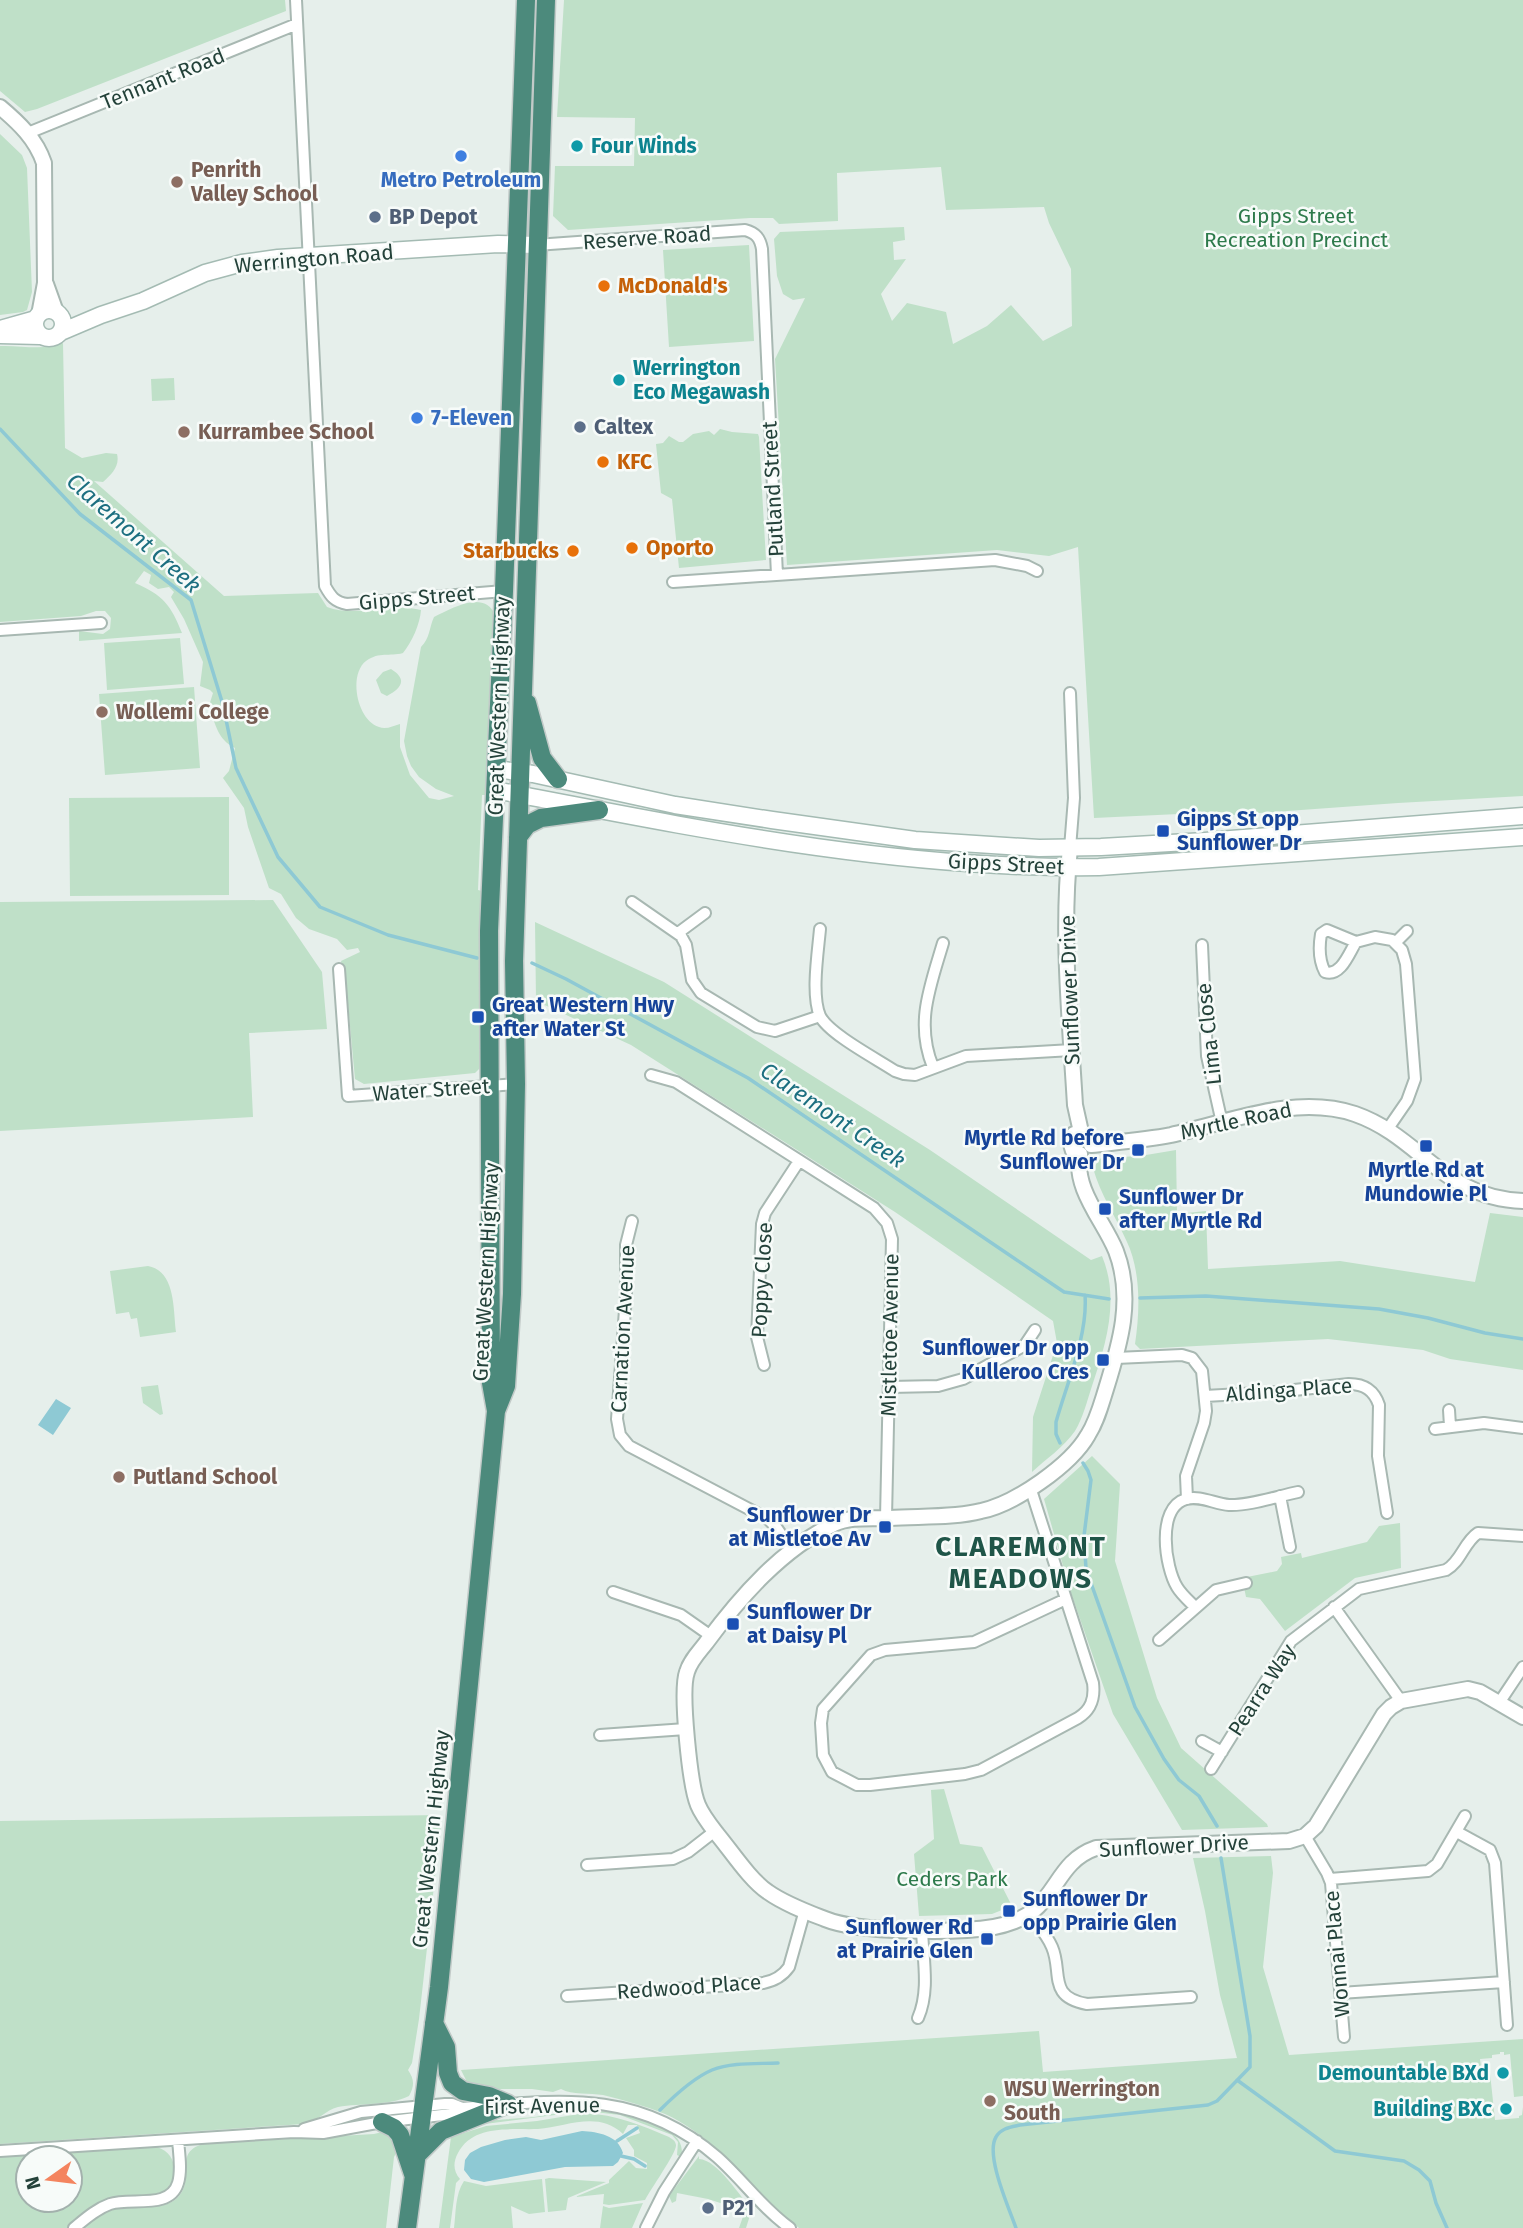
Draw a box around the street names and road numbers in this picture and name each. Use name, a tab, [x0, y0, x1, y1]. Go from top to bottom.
street label: Tennant Road	[97, 42, 229, 116]
street label: Reserve Road	[582, 221, 712, 255]
street label: Werrington Road	[233, 239, 395, 279]
street label: Putland Street	[756, 420, 790, 558]
street label: Gipps Street	[358, 580, 477, 616]
street label: Great Western Highway	[482, 595, 516, 816]
street label: Gipps Street	[947, 848, 1065, 880]
street label: Sunflower Drive	[1054, 915, 1086, 1065]
street label: Lima Close	[1191, 982, 1227, 1086]
street label: Water Street	[371, 1073, 491, 1107]
street label: Myrtle Road	[1178, 1096, 1294, 1146]
street label: Great Western Highway	[467, 1161, 505, 1382]
street label: Poppy Close	[746, 1222, 778, 1338]
street label: Carnation Avenue	[606, 1244, 640, 1414]
street label: Mistletoe Avenue	[876, 1253, 904, 1417]
street label: Aldinga Place	[1225, 1373, 1353, 1407]
street label: Pearra Way	[1223, 1638, 1302, 1741]
street label: Great Western Highway	[407, 1728, 455, 1949]
street label: Sunflower Drive	[1098, 1829, 1250, 1863]
street label: Wonnai Place	[1318, 1889, 1356, 2019]
street label: Redwood Place	[616, 1969, 762, 2005]
street label: First Avenue	[484, 2092, 600, 2120]

